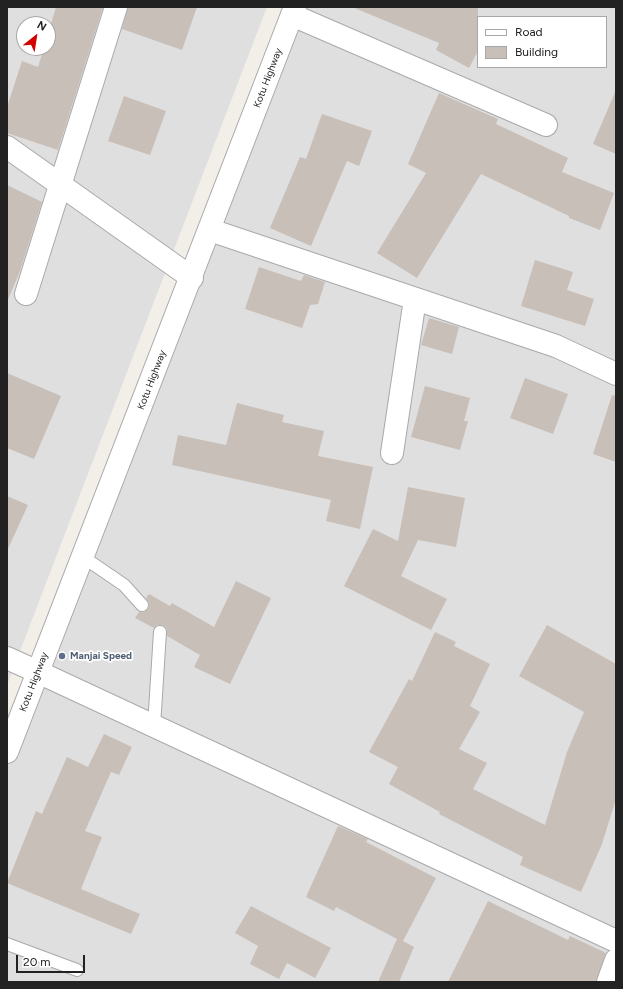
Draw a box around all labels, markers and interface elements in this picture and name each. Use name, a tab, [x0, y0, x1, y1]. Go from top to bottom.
north arrow	[16, 16, 56, 56]
legend	[477, 16, 607, 68]
text: N	[35, 18, 49, 34]
text: Road	[515, 25, 543, 39]
text: Building	[515, 45, 558, 59]
street label: Kotu Highway	[251, 47, 285, 109]
street label: Kotu Highway	[135, 349, 169, 411]
place label: Manjai Speed	[70, 650, 132, 662]
street label: Kotu Highway	[17, 651, 51, 713]
marker: Manjai Speed	[57, 651, 67, 661]
scale bar	[18, 947, 87, 973]
text: 20 m	[23, 955, 51, 969]

